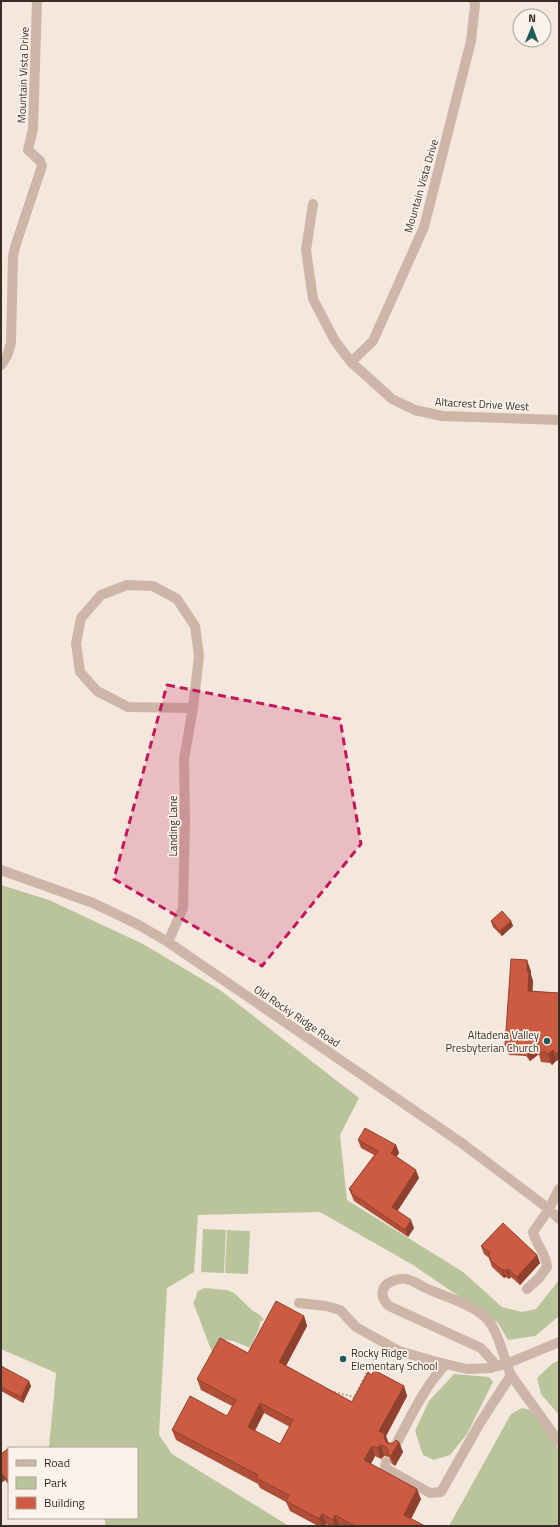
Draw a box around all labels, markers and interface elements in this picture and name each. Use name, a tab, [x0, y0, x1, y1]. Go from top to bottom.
north arrow	[512, 8, 552, 48]
text: N	[528, 10, 536, 26]
street label: Mountain Vista Drive	[13, 26, 33, 124]
street label: Mountain Vista Drive	[400, 137, 442, 235]
street label: Altacrest Drive West	[434, 394, 530, 414]
street label: Landing Lane	[165, 795, 181, 857]
street label: Old Rocky Ridge Road	[251, 981, 343, 1051]
place label: Altadena Valley Presbyterian Church	[446, 1027, 540, 1056]
marker: Altadena Valley Presbyterian Church	[542, 1036, 552, 1046]
place label: Rocky Ridge Elementary School	[351, 1345, 438, 1374]
marker: Rocky Ridge Elementary School	[338, 1354, 348, 1364]
legend	[8, 1447, 138, 1519]
text: Road	[44, 1453, 70, 1472]
text: Park	[44, 1473, 67, 1492]
text: Building	[44, 1493, 85, 1512]

